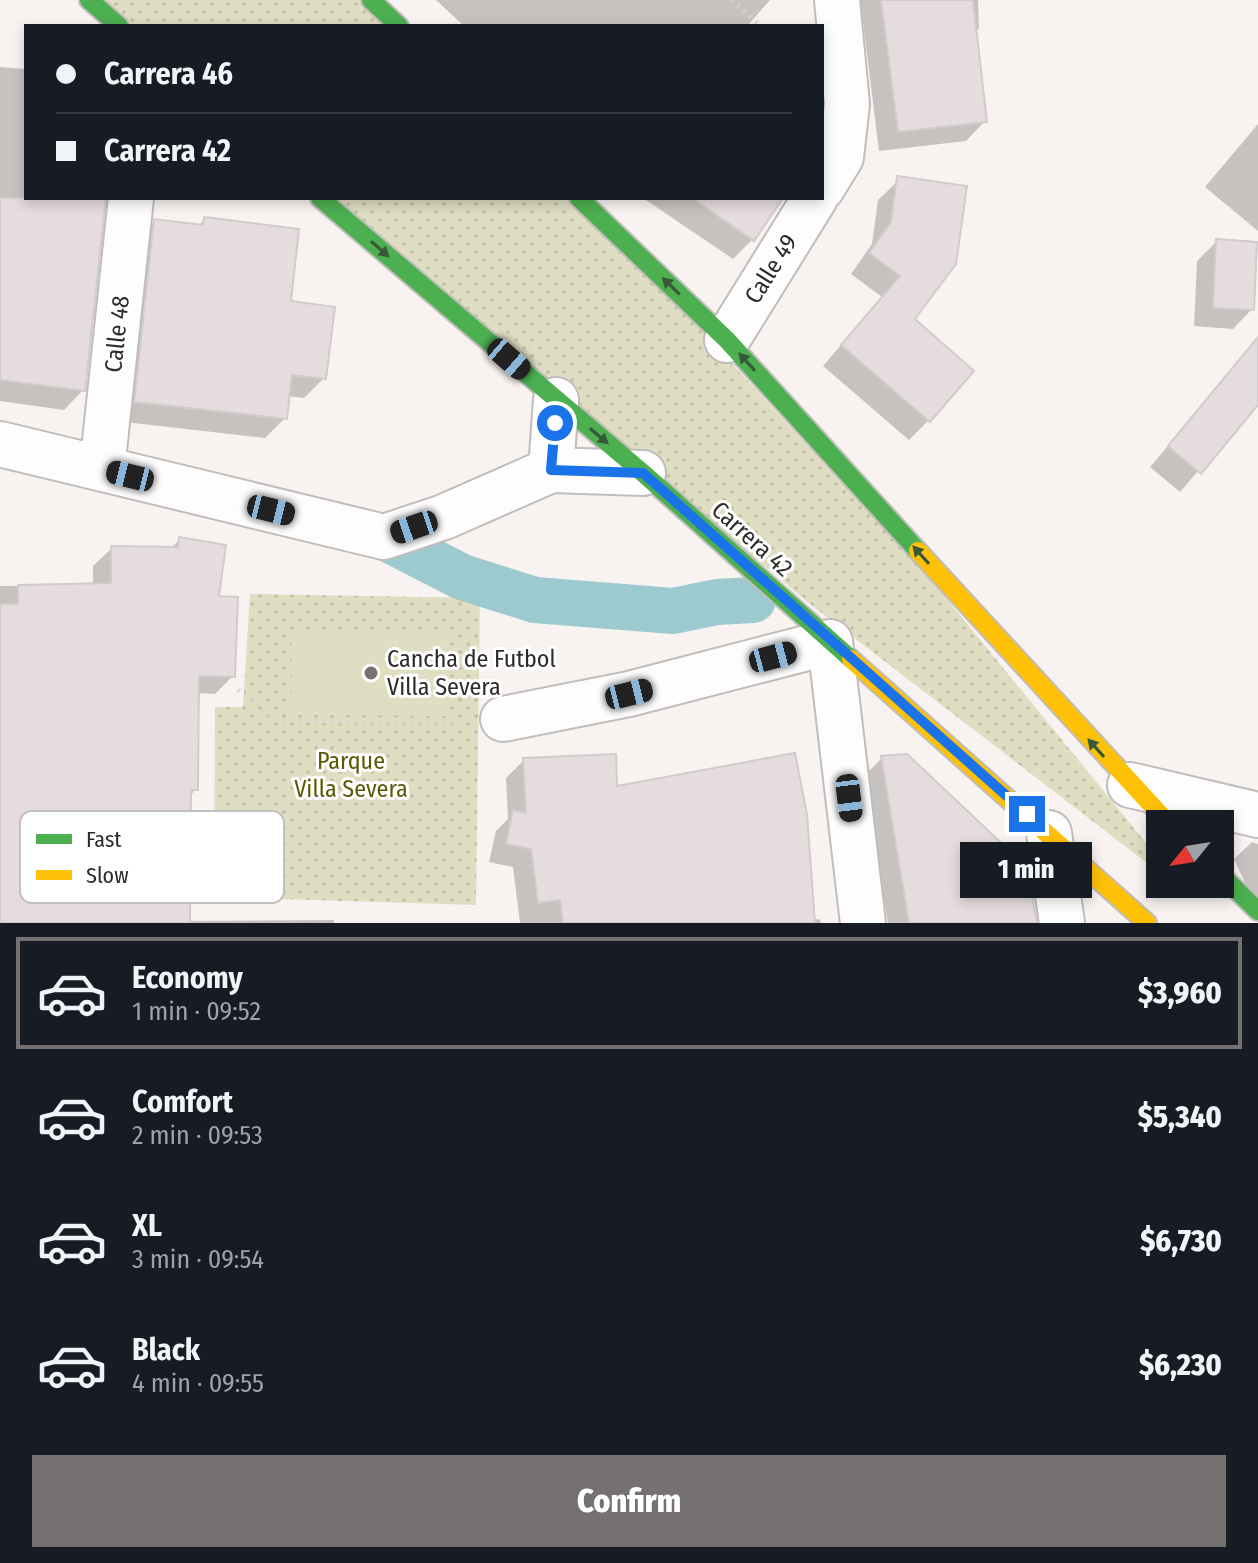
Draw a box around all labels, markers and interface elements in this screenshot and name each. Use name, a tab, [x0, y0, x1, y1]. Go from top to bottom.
text: Carrera 46	[104, 56, 233, 92]
text: Carrera 42	[104, 133, 231, 169]
street label: Calle 49	[739, 229, 803, 309]
one-way arrow	[369, 240, 389, 257]
one-way arrow	[662, 277, 681, 296]
street label: Calle 48	[99, 294, 135, 374]
car	[483, 334, 535, 384]
one-way arrow	[738, 352, 756, 372]
route start	[537, 405, 573, 441]
one-way arrow	[588, 427, 608, 444]
car	[104, 459, 156, 493]
car	[245, 493, 297, 527]
street label: Carrera 42	[706, 496, 798, 582]
car	[387, 508, 441, 546]
one-way arrow	[913, 545, 931, 564]
car	[747, 639, 799, 675]
place label: Cancha de Futbol Villa Severa	[387, 645, 556, 701]
marker: Cancha de Futbol Villa Severa	[362, 664, 380, 682]
car	[603, 677, 655, 711]
one-way arrow	[1087, 738, 1105, 757]
park label: Parque Villa Severa	[294, 747, 408, 803]
car	[834, 773, 864, 823]
route end	[1009, 796, 1045, 832]
north arrow	[1146, 810, 1234, 898]
map controls	[1146, 810, 1234, 898]
legend	[20, 811, 284, 903]
text: Fast	[86, 826, 122, 853]
callout: 1 min	[961, 842, 1093, 898]
text: 1 min	[998, 854, 1054, 885]
text: Slow	[86, 862, 129, 889]
icon: car	[36, 957, 108, 1029]
text: Economy	[132, 960, 243, 996]
text: $3,960	[1138, 975, 1222, 1011]
text: 1 min · 09:52	[132, 996, 261, 1027]
icon: car	[36, 1081, 108, 1153]
text: Comfort	[132, 1084, 233, 1120]
text: $5,340	[1138, 1099, 1222, 1135]
text: 2 min · 09:53	[132, 1120, 263, 1151]
icon: car	[36, 1205, 108, 1277]
text: XL	[132, 1208, 162, 1244]
text: $6,730	[1140, 1223, 1222, 1259]
text: 3 min · 09:54	[132, 1244, 264, 1275]
icon: car	[36, 1329, 108, 1401]
text: Black	[132, 1332, 200, 1368]
text: $6,230	[1139, 1347, 1222, 1383]
text: 4 min · 09:55	[132, 1368, 264, 1399]
button: Confirm	[32, 1455, 1226, 1547]

